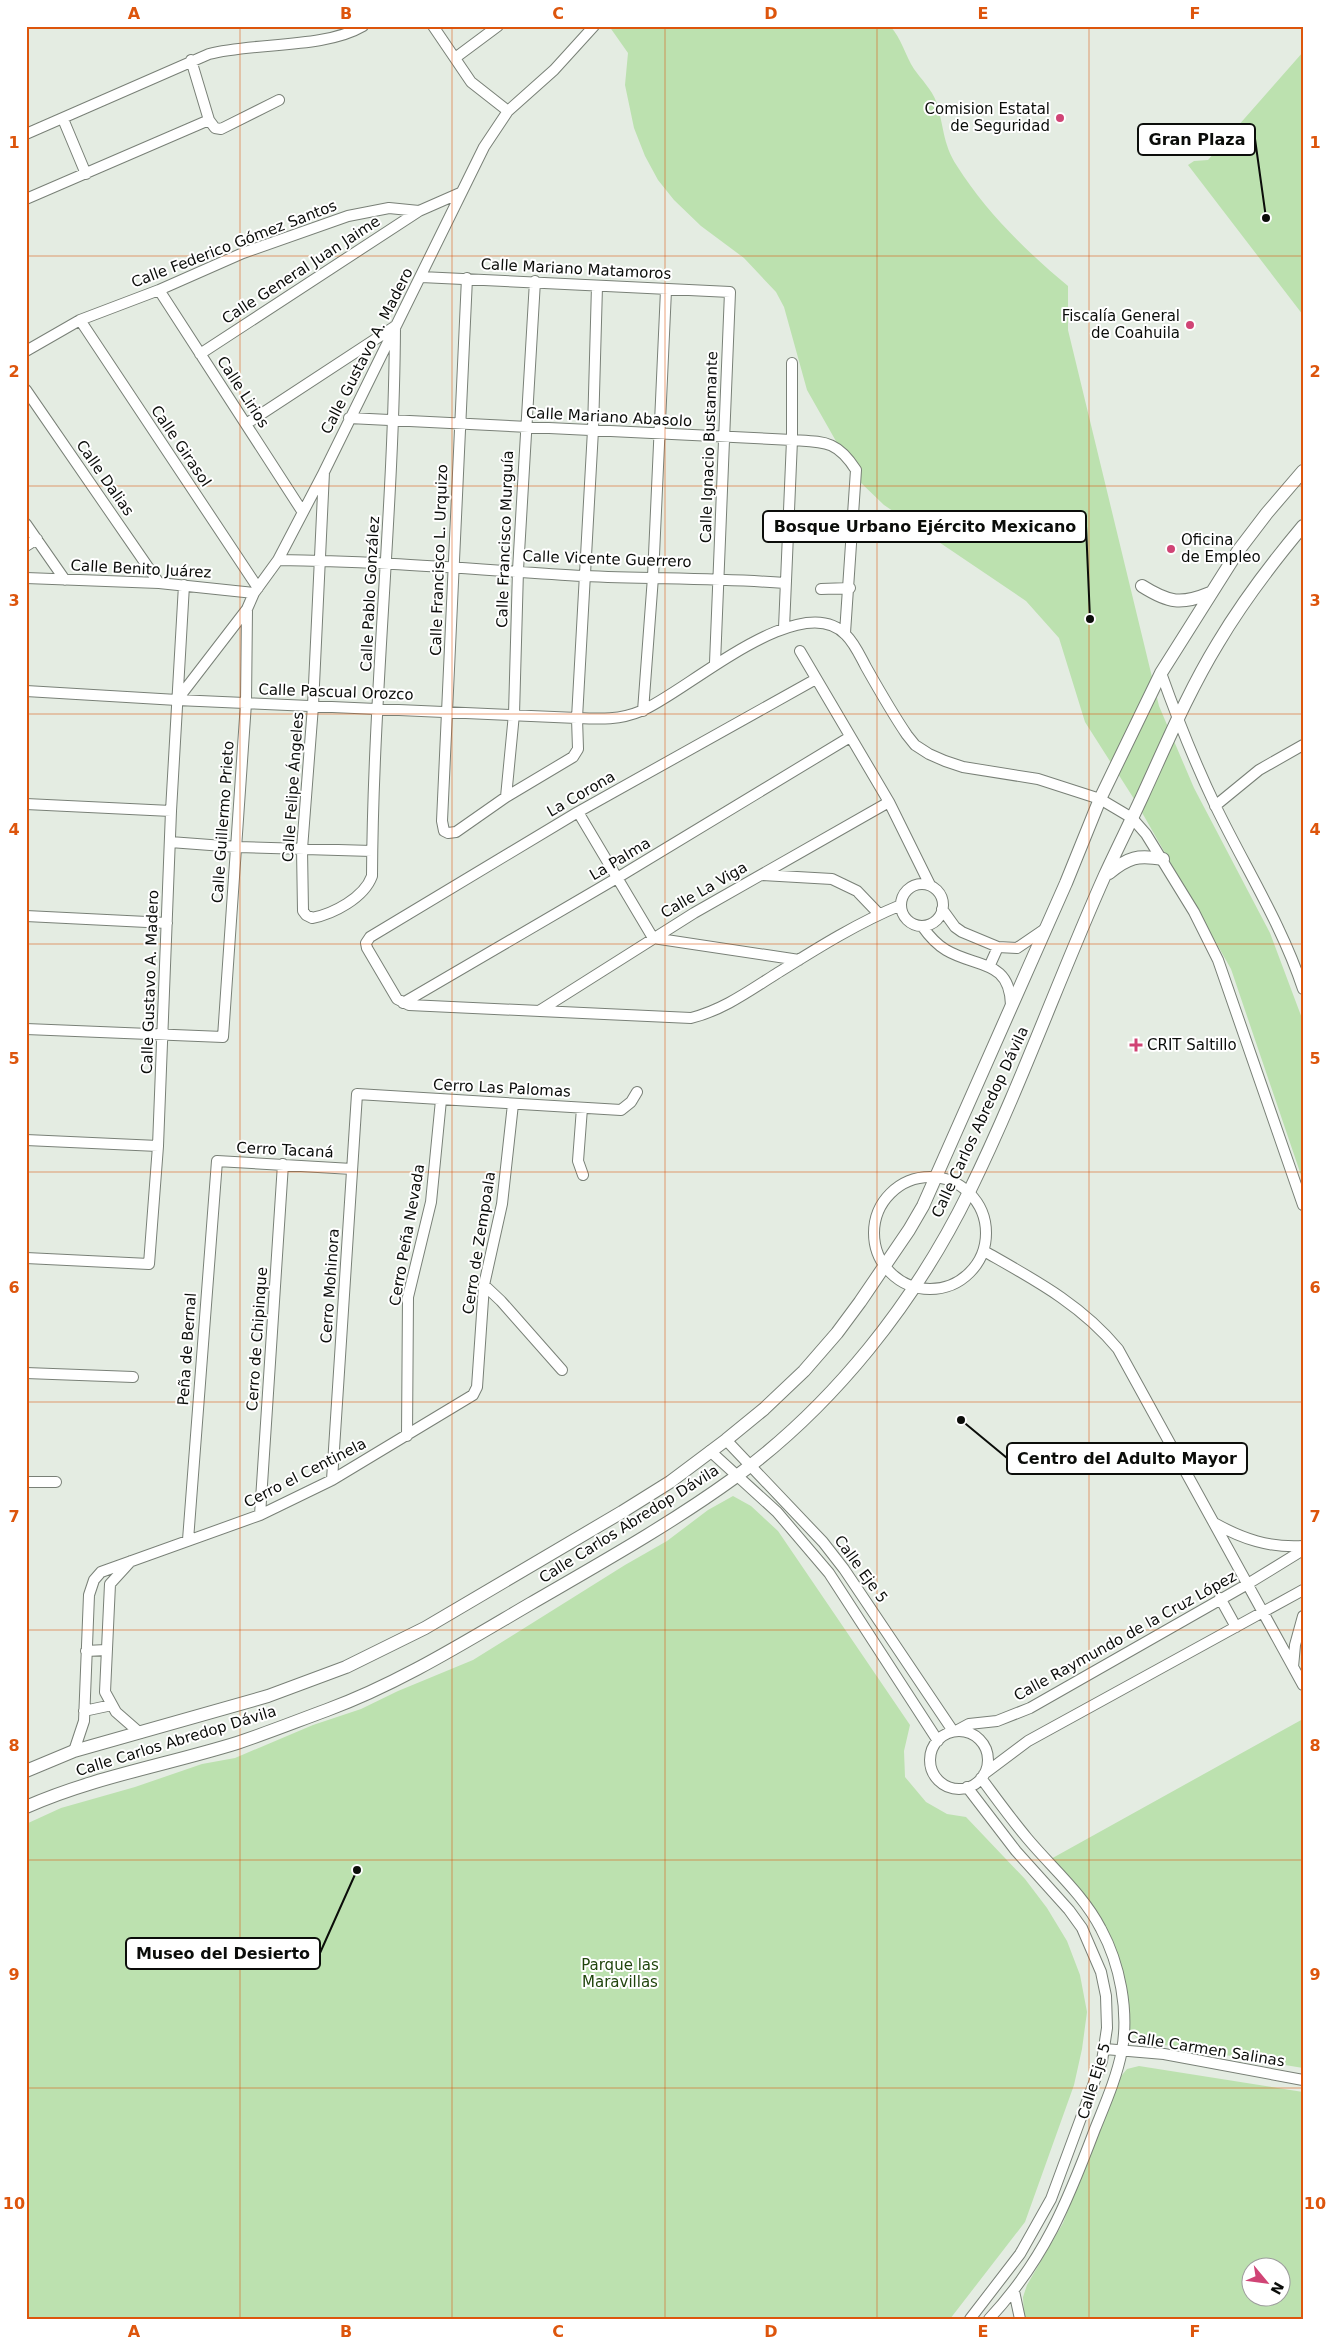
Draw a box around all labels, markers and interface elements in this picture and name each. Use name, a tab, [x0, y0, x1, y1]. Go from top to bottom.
text: A	[128, 4, 141, 23]
text: B	[340, 4, 352, 23]
text: C	[552, 4, 564, 23]
text: D	[764, 4, 778, 23]
text: E	[978, 4, 988, 23]
text: F	[1190, 4, 1200, 23]
place label: Comision Estatal de Seguridad	[925, 100, 1050, 135]
marker: Comision Estatal de Seguridad	[1054, 112, 1066, 124]
callout: Gran Plaza	[1138, 124, 1255, 155]
text: Gran Plaza	[1149, 130, 1245, 149]
text: 1	[8, 133, 20, 152]
text: 1	[1309, 133, 1321, 152]
street label: Calle Federico Gómez Santos	[129, 196, 339, 292]
street label: Calle General Juan Jaime	[219, 212, 383, 328]
street label: Calle Mariano Matamoros	[480, 255, 672, 283]
street label: Calle Gustavo A. Madero	[317, 265, 417, 437]
place label: Fiscalía General de Coahuila	[1062, 307, 1180, 342]
marker: Fiscalía General de Coahuila	[1184, 319, 1196, 331]
street label: Calle Ignacio Bustamante	[697, 351, 721, 543]
street label: Calle Lirios	[213, 353, 273, 431]
text: 2	[8, 362, 20, 381]
text: 2	[1309, 362, 1321, 381]
street label: Calle Girasol	[147, 402, 215, 490]
street label: Calle Mariano Abasolo	[525, 404, 693, 430]
street label: Calle Dalias	[72, 437, 138, 519]
street label: Calle Francisco Murguía	[493, 450, 517, 628]
street label: Calle Francisco L. Urquizo	[427, 464, 451, 656]
callout: Bosque Urbano Ejército Mexicano	[763, 511, 1086, 542]
street label: Calle Pablo González	[357, 516, 383, 672]
text: Bosque Urbano Ejército Mexicano	[774, 517, 1076, 536]
place label: Oficina de Empleo	[1181, 531, 1261, 566]
marker: Oficina de Empleo	[1165, 543, 1177, 555]
street label: Calle Vicente Guerrero	[522, 547, 692, 571]
street label: Calle Benito Juárez	[70, 556, 212, 582]
text: 3	[8, 591, 20, 610]
text: 3	[1309, 591, 1321, 610]
street label: Calle Pascual Orozco	[258, 680, 414, 704]
street label: Calle Felipe Ángeles	[278, 711, 307, 863]
street label: Calle Guillermo Prieto	[208, 740, 238, 904]
street label: La Corona	[544, 767, 618, 821]
text: 4	[8, 820, 20, 839]
text: 4	[1309, 820, 1321, 839]
street label: La Palma	[586, 834, 654, 884]
street label: Calle La Viga	[657, 858, 751, 922]
street label: Calle Gustavo A. Madero	[138, 890, 162, 1074]
street label: Calle Carlos Abredop Dávila	[928, 1024, 1032, 1220]
place label: CRIT Saltillo	[1147, 1036, 1237, 1054]
marker: CRIT Saltillo	[1129, 1038, 1143, 1052]
text: 5	[8, 1049, 20, 1068]
text: 5	[1309, 1049, 1321, 1068]
street label: Cerro Las Palomas	[433, 1075, 572, 1101]
street label: Cerro Tacaná	[236, 1138, 334, 1162]
street label: Cerro Peña Nevada	[386, 1163, 428, 1307]
street label: Cerro de Zempoala	[459, 1170, 499, 1316]
street label: Cerro Mohinora	[317, 1228, 343, 1344]
street label: Cerro de Chipinque	[243, 1266, 271, 1412]
text: 6	[8, 1278, 20, 1297]
text: 6	[1309, 1278, 1321, 1297]
street label: Peña de Bernal	[174, 1292, 200, 1406]
street label: Cerro el Centinela	[241, 1434, 369, 1512]
callout: Centro del Adulto Mayor	[1007, 1443, 1247, 1474]
text: Centro del Adulto Mayor	[1017, 1449, 1237, 1468]
street label: Calle Carlos Abredop Dávila	[536, 1461, 722, 1587]
text: 7	[8, 1507, 20, 1526]
text: 7	[1309, 1507, 1321, 1526]
street label: Calle Eje 5	[830, 1532, 892, 1606]
street label: Calle Raymundo de la Cruz López	[1011, 1567, 1239, 1705]
street label: Calle Carlos Abredop Dávila	[74, 1702, 278, 1780]
text: 8	[8, 1736, 20, 1755]
text: 8	[1309, 1736, 1321, 1755]
callout: Museo del Desierto	[126, 1938, 320, 1969]
text: Museo del Desierto	[136, 1944, 310, 1963]
park label: Parque las Maravillas	[581, 1956, 659, 1991]
text: 9	[8, 1965, 20, 1984]
text: 9	[1309, 1965, 1321, 1984]
street label: Calle Carmen Salinas	[1126, 2028, 1286, 2070]
street label: Calle Eje 5	[1074, 2041, 1114, 2121]
text: 10	[3, 2194, 25, 2213]
text: 10	[1304, 2194, 1326, 2213]
north arrow	[1242, 2258, 1292, 2308]
text: N	[1268, 2279, 1287, 2297]
text: A	[128, 2322, 141, 2341]
text: B	[340, 2322, 352, 2341]
text: C	[552, 2322, 564, 2341]
text: D	[764, 2322, 778, 2341]
text: E	[978, 2322, 988, 2341]
text: F	[1190, 2322, 1200, 2341]

